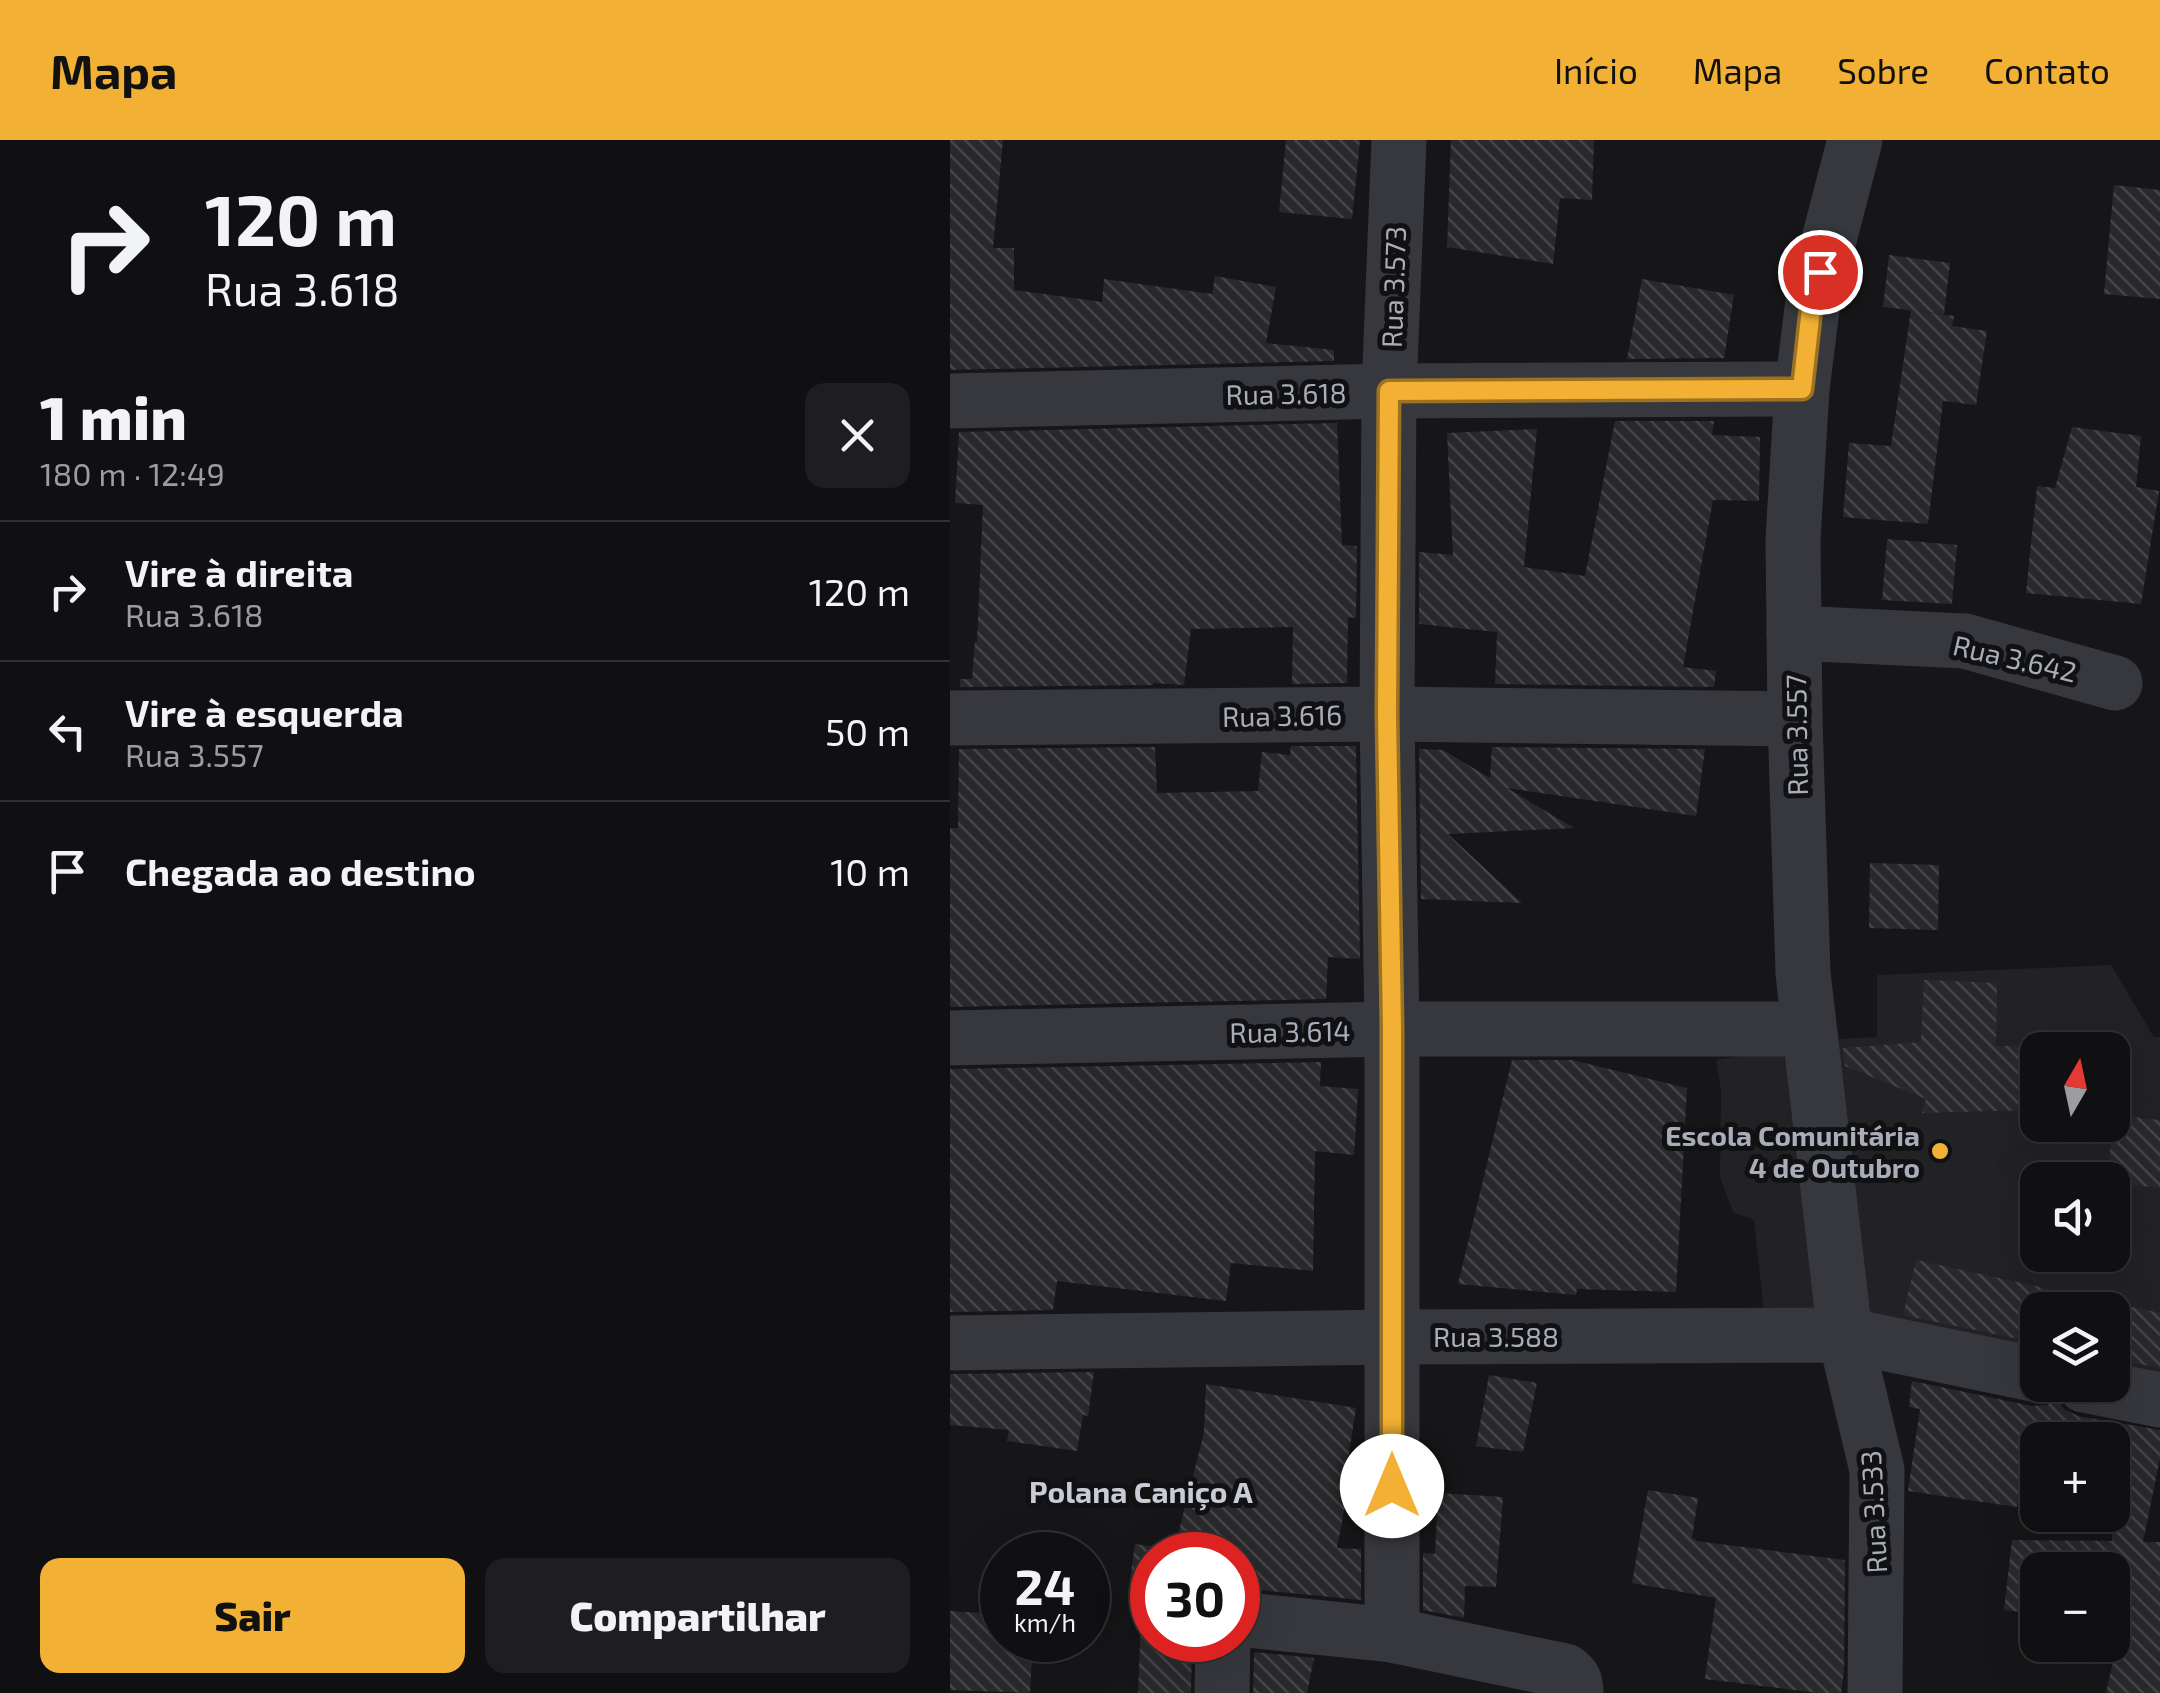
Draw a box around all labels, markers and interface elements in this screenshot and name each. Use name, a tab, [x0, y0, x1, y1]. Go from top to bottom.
text: Mapa	[50, 41, 177, 99]
text: Início	[1554, 49, 1638, 91]
text: Mapa	[1693, 49, 1782, 91]
text: Sobre	[1837, 49, 1929, 91]
text: Contato	[1984, 49, 2110, 91]
text: 120 m	[205, 176, 397, 260]
icon: right	[40, 180, 170, 310]
street label: Rua 3.573	[1374, 226, 1412, 348]
pin	[1778, 230, 1863, 315]
icon: arrive	[1793, 245, 1848, 300]
text: Rua 3.618	[205, 261, 400, 315]
street label: Rua 3.618	[1225, 375, 1347, 411]
text: 1 min	[40, 380, 187, 452]
button: close	[805, 383, 910, 488]
text: 180 m · 12:49	[40, 454, 225, 492]
text: Vire à direita	[125, 549, 353, 595]
icon: right	[40, 564, 95, 619]
text: 120 m	[809, 568, 910, 614]
text: Rua 3.618	[125, 595, 263, 633]
street label: Rua 3.642	[1950, 627, 2080, 689]
street label: Rua 3.557	[1778, 674, 1814, 796]
text: Vire à esquerda	[125, 689, 404, 735]
street label: Rua 3.616	[1222, 697, 1342, 733]
icon: left	[40, 704, 95, 759]
text: 50 m	[825, 708, 910, 754]
text: Rua 3.557	[125, 735, 264, 773]
icon: arrive	[40, 844, 95, 899]
text: Chegada ao destino	[125, 848, 476, 894]
text: 10 m	[830, 848, 910, 894]
street label: Rua 3.614	[1229, 1013, 1351, 1049]
north arrow	[2020, 1032, 2130, 1142]
map controls	[2020, 1032, 2130, 1662]
place label: Escola Comunitária 4 de Outubro	[1665, 1118, 1920, 1184]
marker: Escola Comunitária 4 de Outubro	[1929, 1140, 1951, 1162]
button: sound	[2020, 1162, 2130, 1272]
button: layers	[2020, 1292, 2130, 1402]
street label: Rua 3.588	[1433, 1319, 1559, 1353]
button: +	[2020, 1422, 2130, 1532]
position arrow	[1340, 1434, 1444, 1538]
street label: Rua 3.533	[1853, 1450, 1893, 1574]
district label: Polana Caniço A	[1029, 1473, 1253, 1511]
speed limit sign: 30	[1130, 1532, 1260, 1662]
button: −	[2020, 1552, 2130, 1662]
text: 24	[1015, 1555, 1075, 1615]
button: Sair	[40, 1558, 465, 1673]
button: Compartilhar	[485, 1558, 910, 1673]
text: km/h	[1014, 1607, 1076, 1637]

